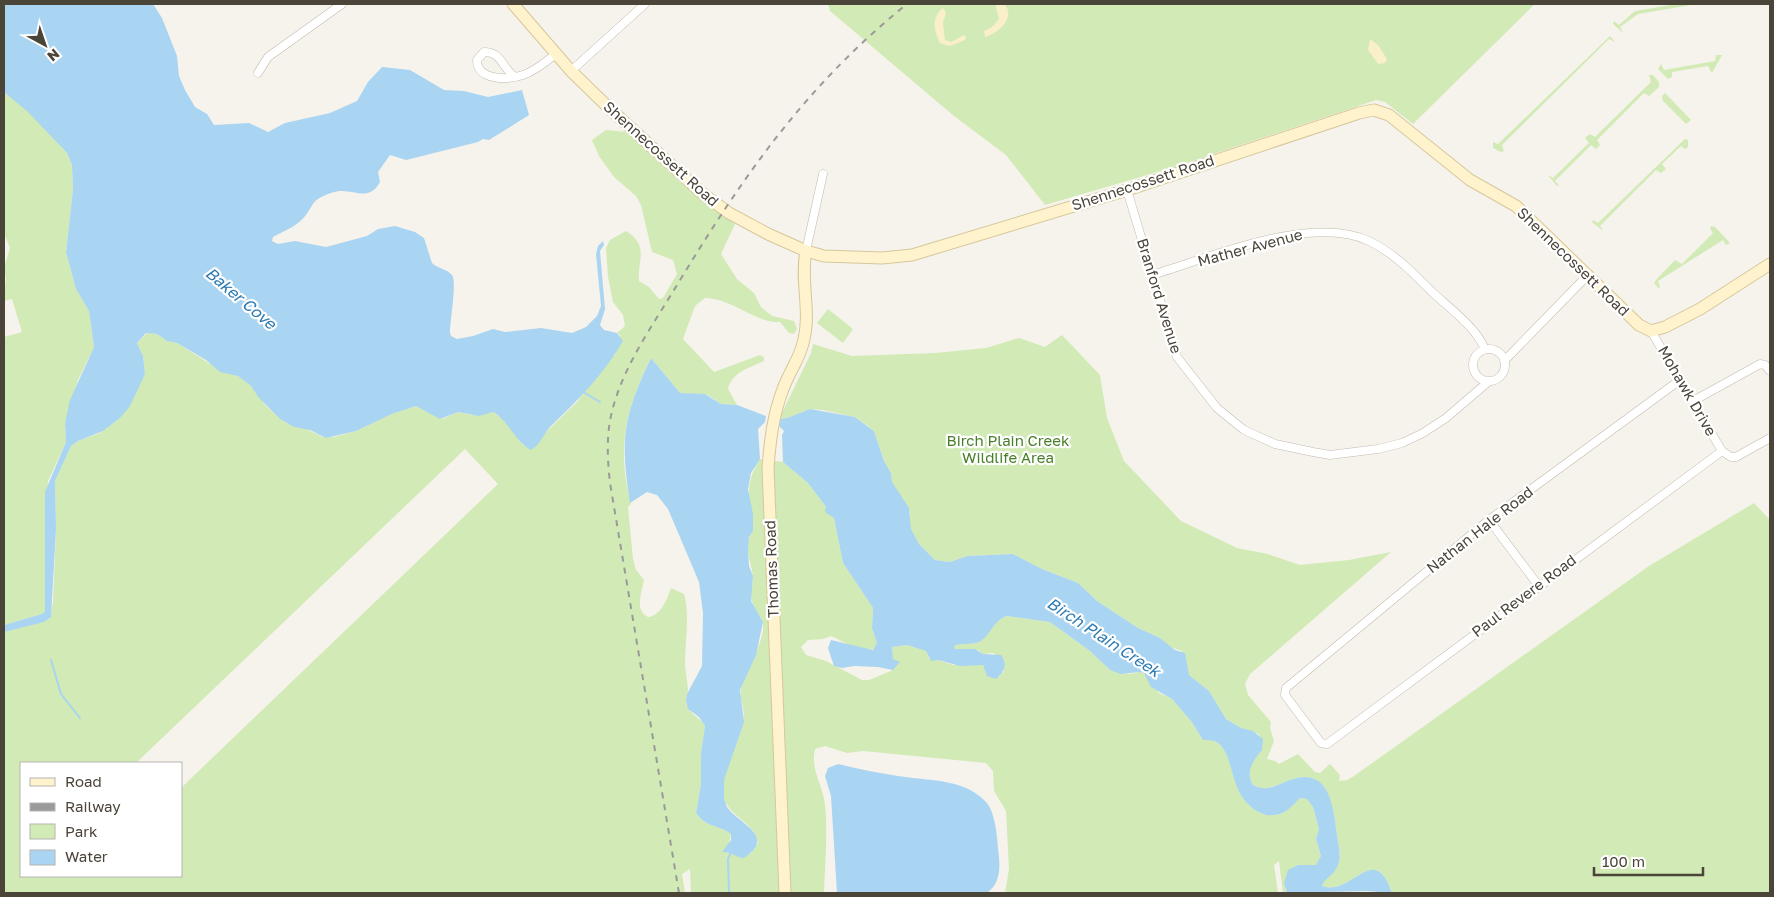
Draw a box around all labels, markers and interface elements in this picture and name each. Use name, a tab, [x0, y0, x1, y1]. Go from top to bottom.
north arrow	[20, 20, 70, 70]
text: N	[44, 45, 63, 65]
street label: Shennecossett Road	[600, 97, 723, 210]
street label: Shennecossett Road	[1069, 150, 1216, 214]
street label: Shennecossett Road	[1514, 203, 1633, 319]
street label: Mather Avenue	[1195, 224, 1304, 270]
street label: Branford Avenue	[1134, 236, 1186, 356]
water label: Baker Cove	[202, 263, 282, 334]
street label: Mohawk Drive	[1655, 342, 1721, 439]
park label: Birch Plain Creek Wildlife Area	[947, 431, 1070, 466]
street label: Nathan Hale Road	[1423, 482, 1536, 576]
street label: Thomas Road	[760, 520, 782, 618]
street label: Paul Revere Road	[1468, 550, 1579, 640]
water label: Birch Plain Creek	[1044, 593, 1166, 682]
legend	[20, 762, 182, 877]
text: Road	[65, 772, 102, 790]
text: Railway	[65, 797, 121, 815]
text: Park	[65, 822, 98, 840]
scale bar	[1594, 844, 1703, 876]
text: Water	[65, 847, 108, 865]
text: 100 m	[1602, 852, 1645, 870]

